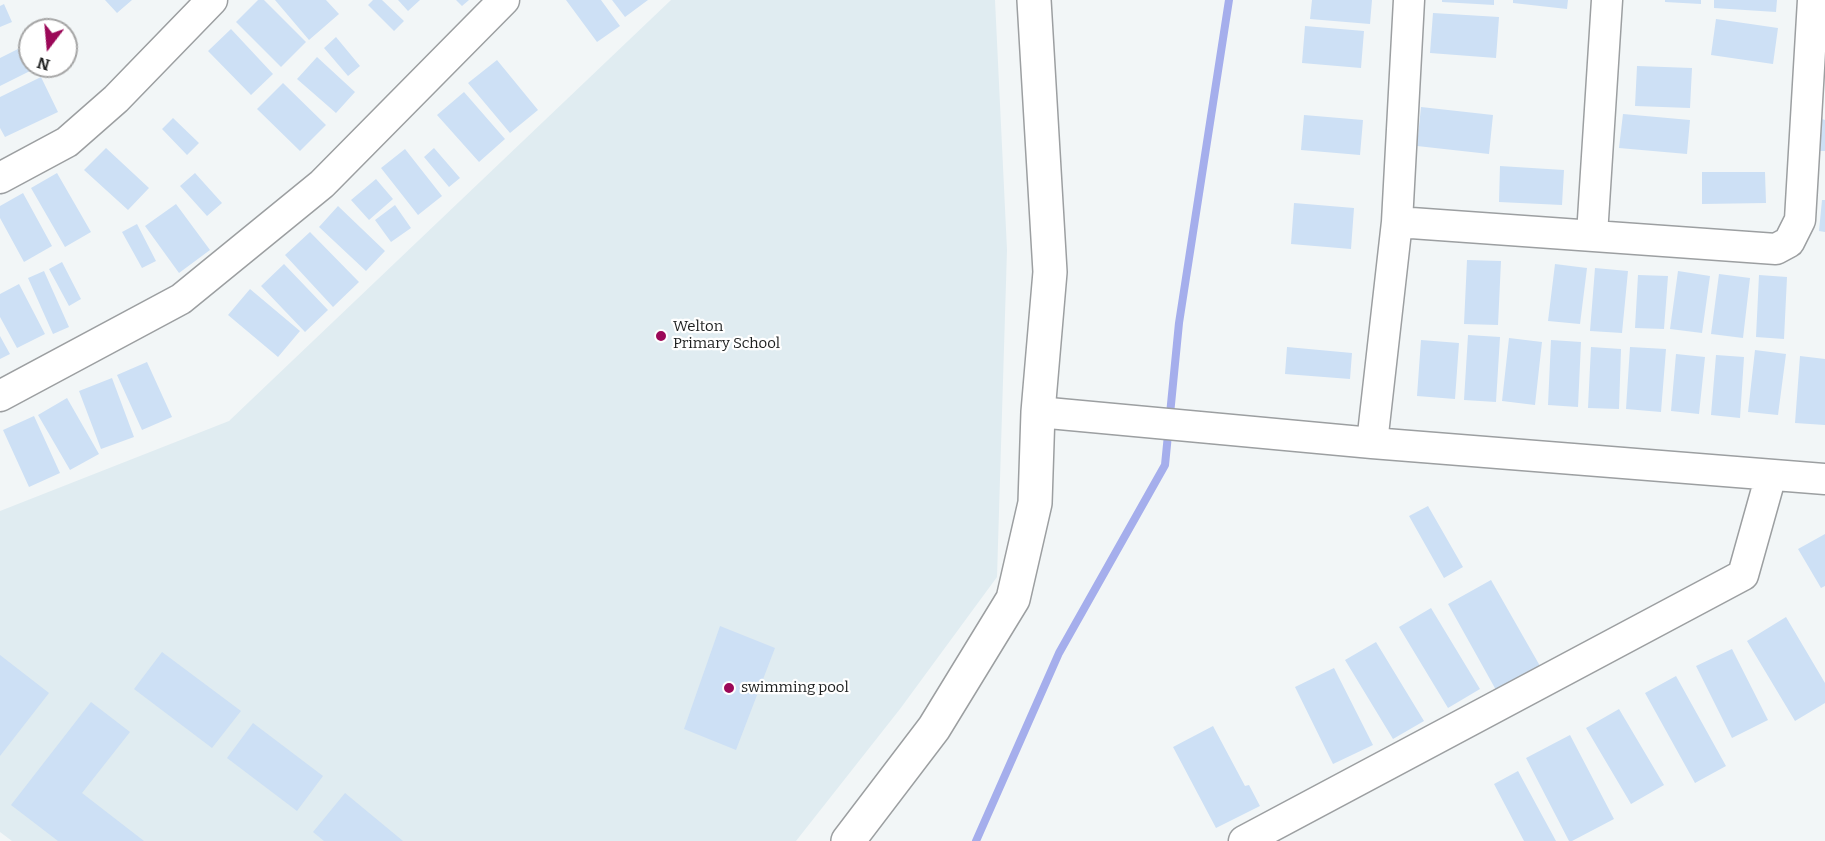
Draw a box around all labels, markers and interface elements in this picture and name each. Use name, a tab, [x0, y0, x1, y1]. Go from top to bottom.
north arrow	[18, 18, 78, 78]
text: N	[35, 53, 52, 75]
place label: Welton Primary School	[673, 318, 780, 353]
marker: Welton Primary School	[654, 329, 668, 343]
place label: swimming pool	[741, 679, 849, 697]
marker: swimming pool	[722, 681, 736, 695]

